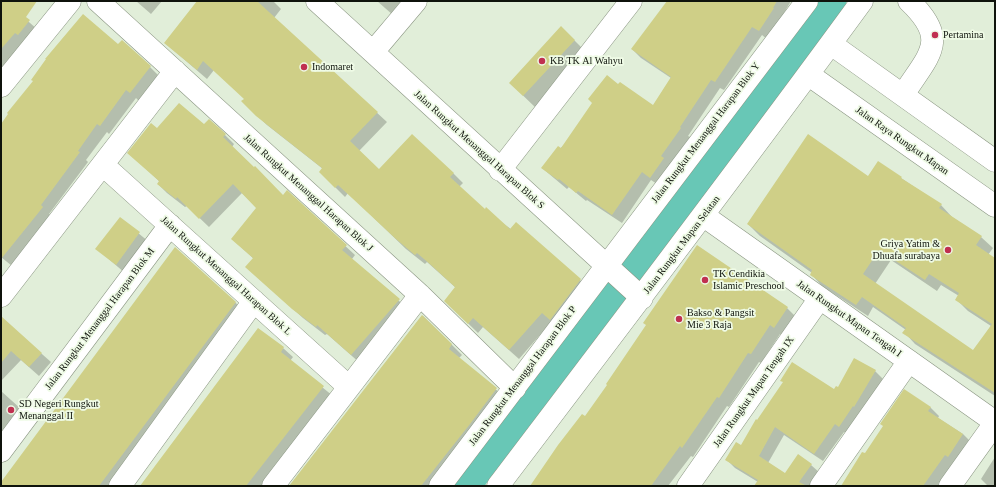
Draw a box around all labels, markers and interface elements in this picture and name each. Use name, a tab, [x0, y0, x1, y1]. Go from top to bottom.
place label: Pertamina	[943, 29, 984, 41]
marker: Pertamina	[930, 30, 940, 40]
place label: KB TK Al Wahyu	[550, 55, 623, 67]
marker: KB TK Al Wahyu	[537, 56, 547, 66]
street label: Jalan Rungkut Menanggal Harapan Blok Y	[649, 60, 763, 206]
place label: Indomaret	[312, 61, 353, 73]
marker: Indomaret	[299, 62, 309, 72]
street label: Jalan Rungkut Menanggal Harapan Blok S	[411, 88, 547, 212]
street label: Jalan Raya Rungkut Mapan	[853, 104, 951, 178]
street label: Jalan Rungkut Menanggal Harapan Blok J	[241, 132, 375, 254]
street label: Jalan Rungkut Mapan Selatan	[641, 194, 723, 296]
street label: Jalan Rungkut Menanggal Harapan Blok L	[158, 214, 294, 338]
place label: Griya Yatim & Dhuafa surabaya	[873, 238, 940, 262]
marker: Griya Yatim & Dhuafa surabaya	[943, 245, 953, 255]
street label: Jalan Rungkut Menanggal Harapan Blok M	[43, 246, 157, 392]
place label: TK Cendikia Islamic Preschool	[713, 268, 784, 292]
marker: TK Cendikia Islamic Preschool	[700, 275, 710, 285]
street label: Jalan Rungkut Mapan Tengah I	[794, 278, 904, 360]
street label: Jalan Rungkut Menanggal Harapan Blok P	[467, 304, 579, 448]
place label: Bakso & Pangsit Mie 3 Raja	[687, 307, 754, 330]
marker: Bakso & Pangsit Mie 3 Raja	[674, 314, 684, 324]
street label: Jalan Rungkut Mapan Tengah IX	[711, 334, 797, 450]
place label: SD Negeri Rungkut Menanggal II	[19, 398, 98, 422]
marker: SD Negeri Rungkut Menanggal II	[6, 405, 16, 415]

